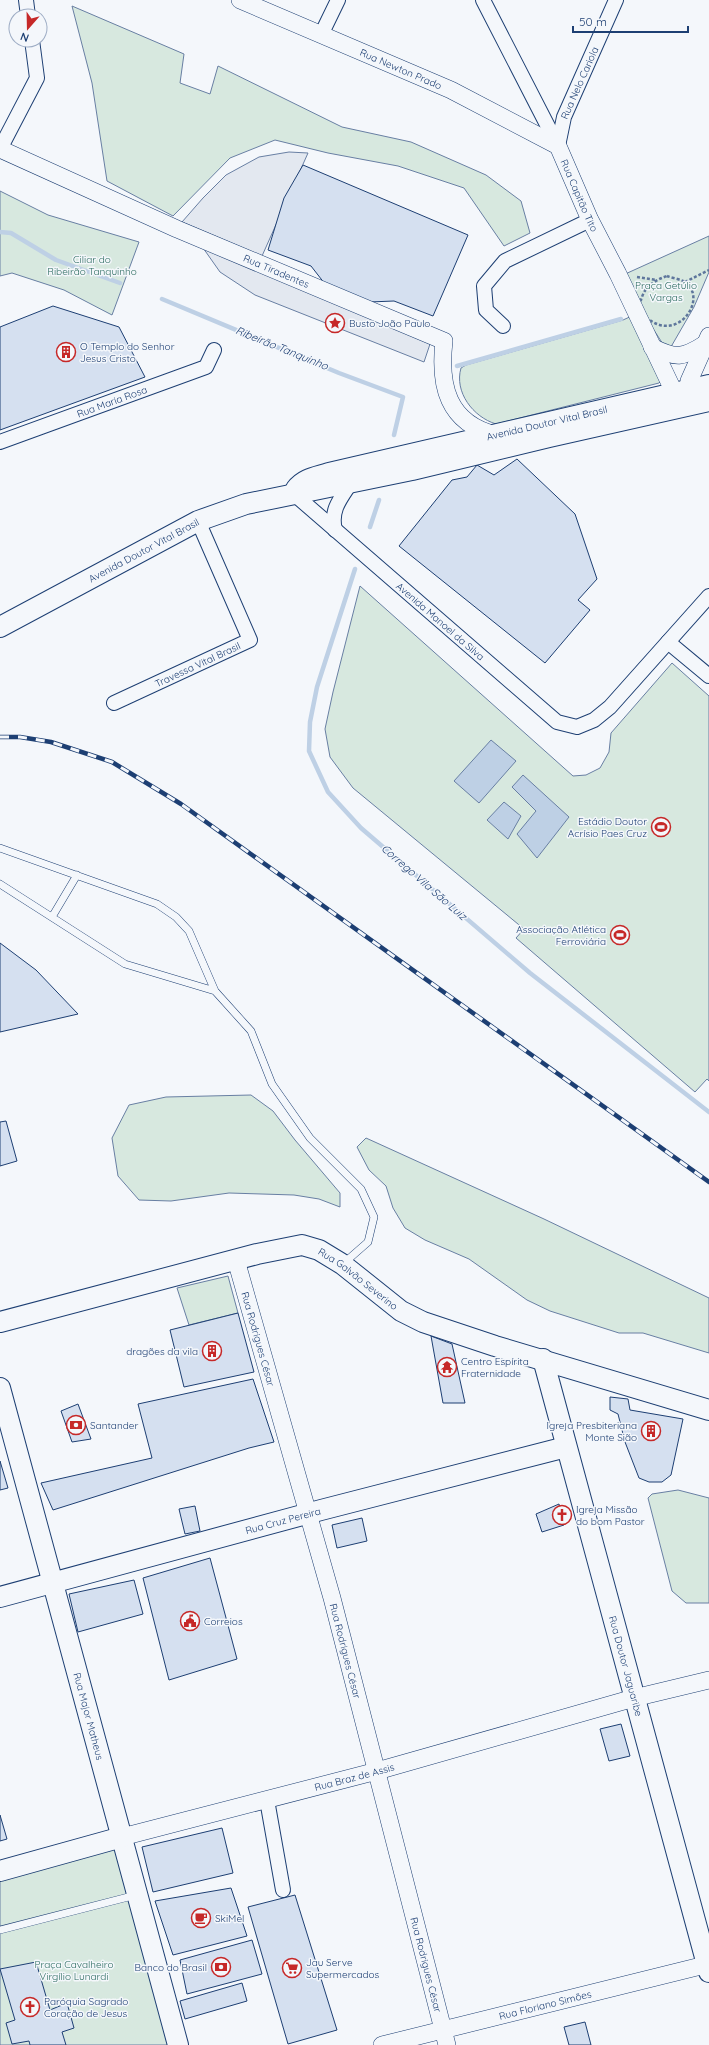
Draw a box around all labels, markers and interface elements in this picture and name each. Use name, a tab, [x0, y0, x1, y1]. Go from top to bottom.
north arrow	[8, 8, 48, 48]
scale bar	[573, 8, 688, 34]
text: 50 m	[579, 14, 607, 29]
text: N	[18, 29, 31, 45]
street label: Rua Newton Prado	[358, 45, 444, 92]
street label: Rua Nelo Cariola	[557, 45, 601, 121]
street label: Rua Capitão Tito	[558, 157, 601, 234]
street label: Rua Tiradentes	[241, 251, 312, 290]
park label: Ciliar do Ribeirão Tanquinho	[47, 253, 137, 278]
park label: Praça Getúlio Vargas	[635, 279, 697, 304]
place icon: Busto João Paulo	[324, 312, 346, 334]
place label: Busto João Paulo	[349, 317, 430, 330]
water label: Ribeirão Tanquinho	[234, 323, 332, 373]
place label: O Templo do Senhor Jesus Cristo	[80, 340, 175, 365]
building icon: O Templo do Senhor Jesus Cristo	[55, 341, 77, 363]
street label: Rua Maria Rosa	[75, 383, 149, 420]
street label: Avenida Doutor Vital Brasil	[485, 402, 609, 443]
street label: Avenida Doutor Vital Brasil	[86, 515, 201, 585]
street label: Avenida Manoel da Silva	[394, 579, 487, 663]
street label: Travessa Vital Brasil	[153, 639, 242, 690]
place label: Estádio Doutor Acrísio Paes Cruz	[568, 815, 647, 840]
sports icon: Estádio Doutor Acrísio Paes Cruz	[650, 816, 672, 838]
water label: Corrego Vila São Luiz	[378, 841, 471, 924]
place label: Associação Atlética Ferroviária	[516, 923, 606, 948]
sports icon: Associação Atlética Ferroviária	[609, 924, 631, 946]
street label: Rua Galvão Severino	[316, 1245, 401, 1313]
street label: Rua Rodrigues César	[239, 1290, 278, 1388]
building icon: dragões da vila	[201, 1340, 223, 1362]
place label: dragões da vila	[126, 1345, 198, 1358]
place label: Centro Espírita Fraternidade	[461, 1355, 529, 1380]
temple icon: Centro Espírita Fraternidade	[436, 1356, 458, 1378]
bank icon: Santander	[65, 1414, 87, 1436]
place label: Santander	[90, 1419, 138, 1432]
place label: Igreja Presbiteriana Monte Sião	[546, 1419, 637, 1444]
building icon: Igreja Presbiteriana Monte Sião	[640, 1420, 662, 1442]
place label: Igreja Missão do bom Pastor	[576, 1503, 645, 1528]
street label: Rua Cruz Pereira	[244, 1504, 322, 1537]
church icon: Igreja Missão do bom Pastor	[551, 1504, 573, 1526]
street label: Rua Rodrigues César	[327, 1602, 364, 1700]
public building icon: Correios	[179, 1610, 201, 1632]
street label: Rua Doutor Jaguaribe	[606, 1614, 646, 1718]
place label: Correios	[204, 1615, 243, 1628]
street label: Rua Major Matheus	[71, 1671, 107, 1762]
street label: Rua Braz de Assis	[313, 1760, 396, 1793]
cafe icon: SkiMel	[190, 1907, 212, 1929]
place label: SkiMel	[215, 1912, 244, 1925]
street label: Rua Rodrigues César	[408, 1916, 445, 2014]
bank icon: Banco do Brasil	[210, 1956, 232, 1978]
place label: Jau Serve Supermercados	[306, 1956, 380, 1981]
supermarket icon: Jau Serve Supermercados	[281, 1957, 303, 1979]
park label: Praça Cavalheiro Virgílio Lunardi	[35, 1958, 113, 1983]
place label: Banco do Brasil	[134, 1961, 207, 1974]
street label: Rua Floriano Simões	[497, 1987, 593, 2022]
place label: Paróquia Sagrado Coração de Jesus	[44, 1995, 128, 2020]
church icon: Paróquia Sagrado Coração de Jesus	[19, 1996, 41, 2018]

